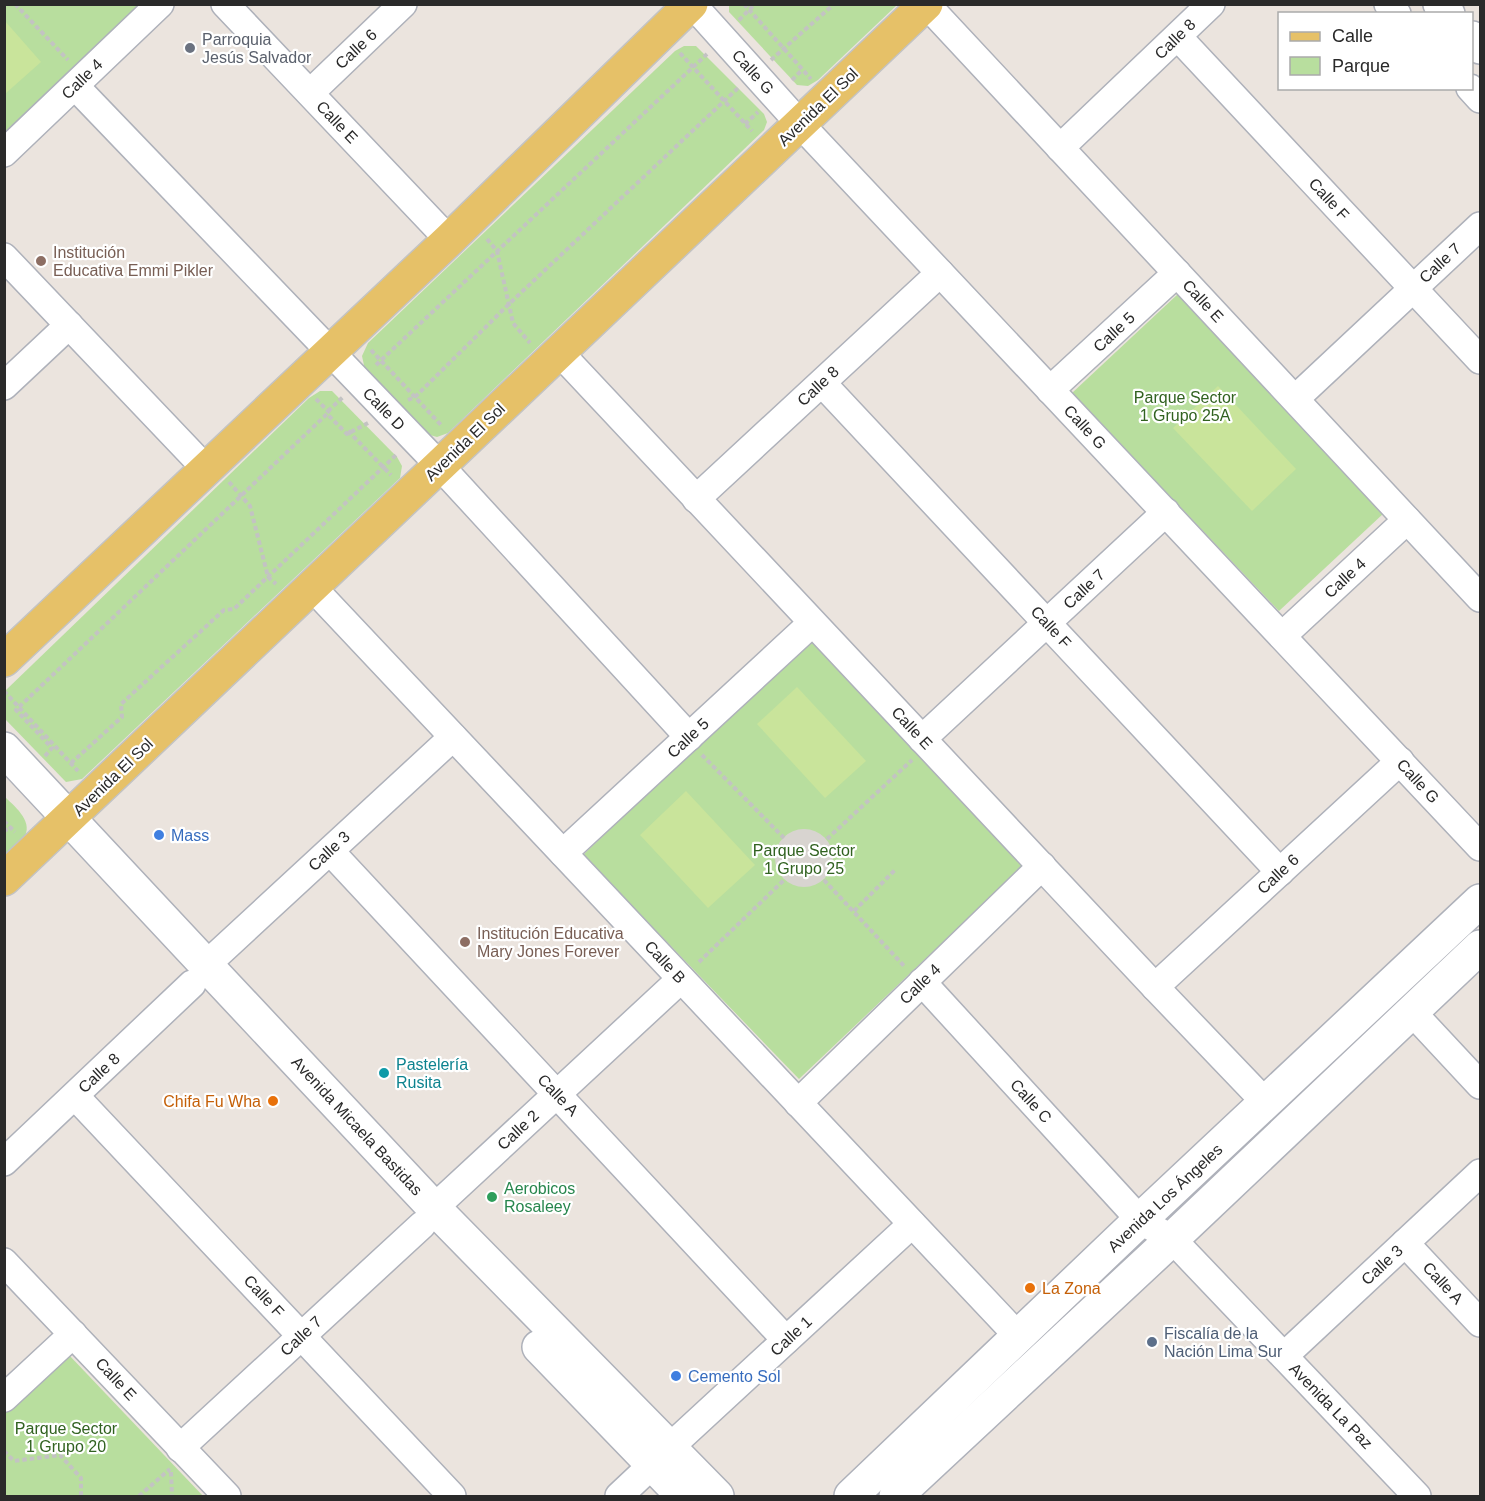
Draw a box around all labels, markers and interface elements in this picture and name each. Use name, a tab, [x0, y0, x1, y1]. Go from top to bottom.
legend	[1278, 12, 1473, 90]
street label: Calle 8	[1151, 16, 1199, 62]
street label: Calle 6	[332, 26, 380, 72]
text: Calle	[1332, 26, 1373, 46]
place label: Parroquia Jesús Salvador	[202, 31, 312, 66]
marker: Parroquia Jesús Salvador	[183, 41, 197, 55]
street label: Calle G	[729, 46, 777, 98]
street label: Calle 4	[58, 56, 106, 102]
text: Parque	[1332, 56, 1390, 76]
street label: Avenida El Sol	[775, 65, 861, 149]
street label: Calle E	[313, 98, 361, 146]
street label: Calle F	[1305, 175, 1353, 223]
street label: Calle 7	[1416, 240, 1464, 286]
place label: Institución Educativa Emmi Pikler	[53, 244, 214, 279]
marker: Institución Educativa Emmi Pikler	[34, 254, 48, 268]
street label: Calle E	[1179, 276, 1227, 326]
street label: Calle 5	[1090, 309, 1138, 355]
street label: Calle 8	[794, 363, 842, 409]
street label: Calle D	[360, 384, 408, 434]
park label: Parque Sector 1 Grupo 25A	[1134, 389, 1237, 424]
street label: Avenida El Sol	[422, 400, 508, 484]
street label: Calle G	[1061, 402, 1109, 452]
street label: Calle 4	[1321, 555, 1369, 601]
street label: Calle 7	[1060, 566, 1108, 612]
street label: Calle F	[1027, 603, 1075, 651]
street label: Calle E	[888, 703, 936, 753]
street label: Calle 5	[664, 715, 712, 761]
street label: Avenida El Sol	[70, 735, 156, 819]
street label: Calle G	[1394, 756, 1442, 806]
place label: Mass	[171, 827, 209, 844]
marker: Mass	[152, 828, 166, 842]
street label: Calle 3	[305, 828, 353, 874]
park label: Parque Sector 1 Grupo 25	[753, 842, 856, 877]
street label: Calle 6	[1254, 851, 1302, 897]
place label: Institución Educativa Mary Jones Forever	[477, 925, 624, 960]
marker: Institución Educativa Mary Jones Forever	[458, 935, 472, 949]
street label: Calle B	[641, 937, 689, 987]
street label: Calle 4	[896, 961, 944, 1007]
street label: Calle 8	[75, 1050, 123, 1096]
street label: Avenida Micaela Bastidas	[288, 1053, 426, 1199]
place label: Pastelería Rusita	[396, 1056, 468, 1091]
marker: Pastelería Rusita	[377, 1066, 391, 1080]
street label: Calle A	[534, 1071, 582, 1119]
street label: Calle C	[1007, 1076, 1055, 1126]
place label: Chifa Fu Wha	[163, 1093, 261, 1110]
marker: Chifa Fu Wha	[266, 1094, 280, 1108]
street label: Calle 2	[494, 1107, 542, 1153]
street label: Avenida Los Ángeles	[1104, 1140, 1226, 1255]
place label: Aerobicos Rosaleey	[504, 1180, 575, 1215]
marker: Aerobicos Rosaleey	[485, 1190, 499, 1204]
street label: Calle 3	[1358, 1242, 1406, 1288]
street label: Calle A	[1419, 1259, 1467, 1308]
street label: Calle F	[240, 1272, 288, 1320]
place label: La Zona	[1042, 1280, 1101, 1297]
marker: La Zona	[1023, 1281, 1037, 1295]
street label: Calle 7	[277, 1313, 325, 1359]
street label: Calle 1	[767, 1313, 815, 1359]
place label: Fiscalía de la Nación Lima Sur	[1164, 1325, 1283, 1360]
marker: Fiscalía de la Nación Lima Sur	[1145, 1335, 1159, 1349]
street label: Calle E	[92, 1354, 140, 1404]
street label: Avenida La Paz	[1286, 1360, 1376, 1452]
place label: Cemento Sol	[688, 1368, 781, 1385]
marker: Cemento Sol	[669, 1369, 683, 1383]
park label: Parque Sector 1 Grupo 20	[15, 1420, 118, 1455]

